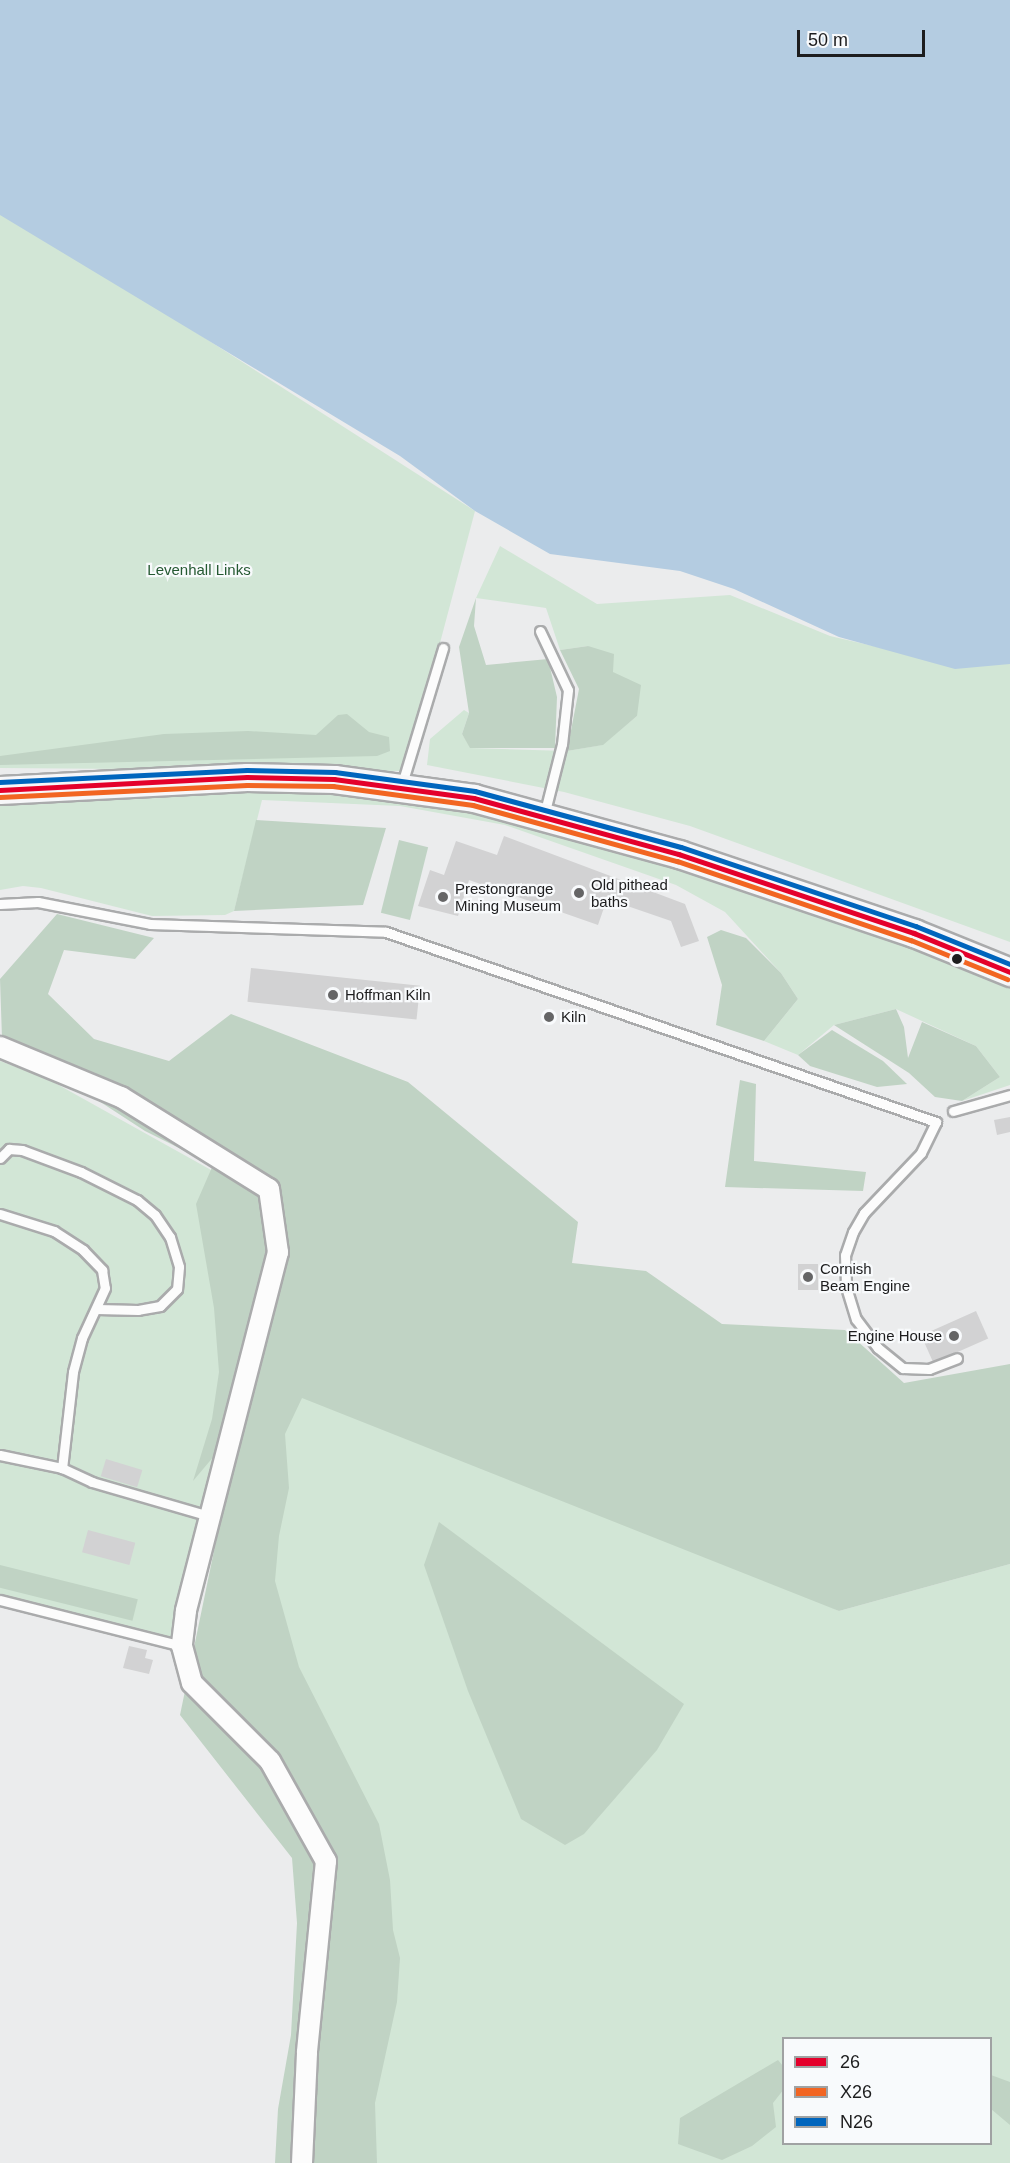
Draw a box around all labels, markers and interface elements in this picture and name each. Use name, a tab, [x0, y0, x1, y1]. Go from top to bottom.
scale bar	[800, 18, 928, 56]
text: 50 m	[808, 30, 848, 50]
park label: Levenhall Links	[147, 561, 251, 579]
place label: Old pithead baths	[591, 875, 668, 910]
place label: Prestongrange Mining Museum	[455, 879, 561, 914]
marker: Old pithead baths	[572, 886, 586, 900]
marker: Prestongrange Mining Museum	[436, 890, 450, 904]
unlabelled marker	[951, 953, 963, 965]
place label: Hoffman Kiln	[345, 986, 431, 1004]
marker: Hoffman Kiln	[326, 988, 340, 1002]
place label: Kiln	[561, 1008, 586, 1026]
marker: Kiln	[542, 1010, 556, 1024]
place label: Cornish Beam Engine	[820, 1259, 910, 1294]
marker: Cornish Beam Engine	[801, 1270, 815, 1284]
place label: Engine House	[848, 1327, 942, 1345]
marker: Engine House	[947, 1329, 961, 1343]
legend	[782, 2037, 992, 2145]
text: 26	[840, 2052, 860, 2072]
text: X26	[840, 2082, 872, 2102]
text: N26	[840, 2112, 873, 2132]

